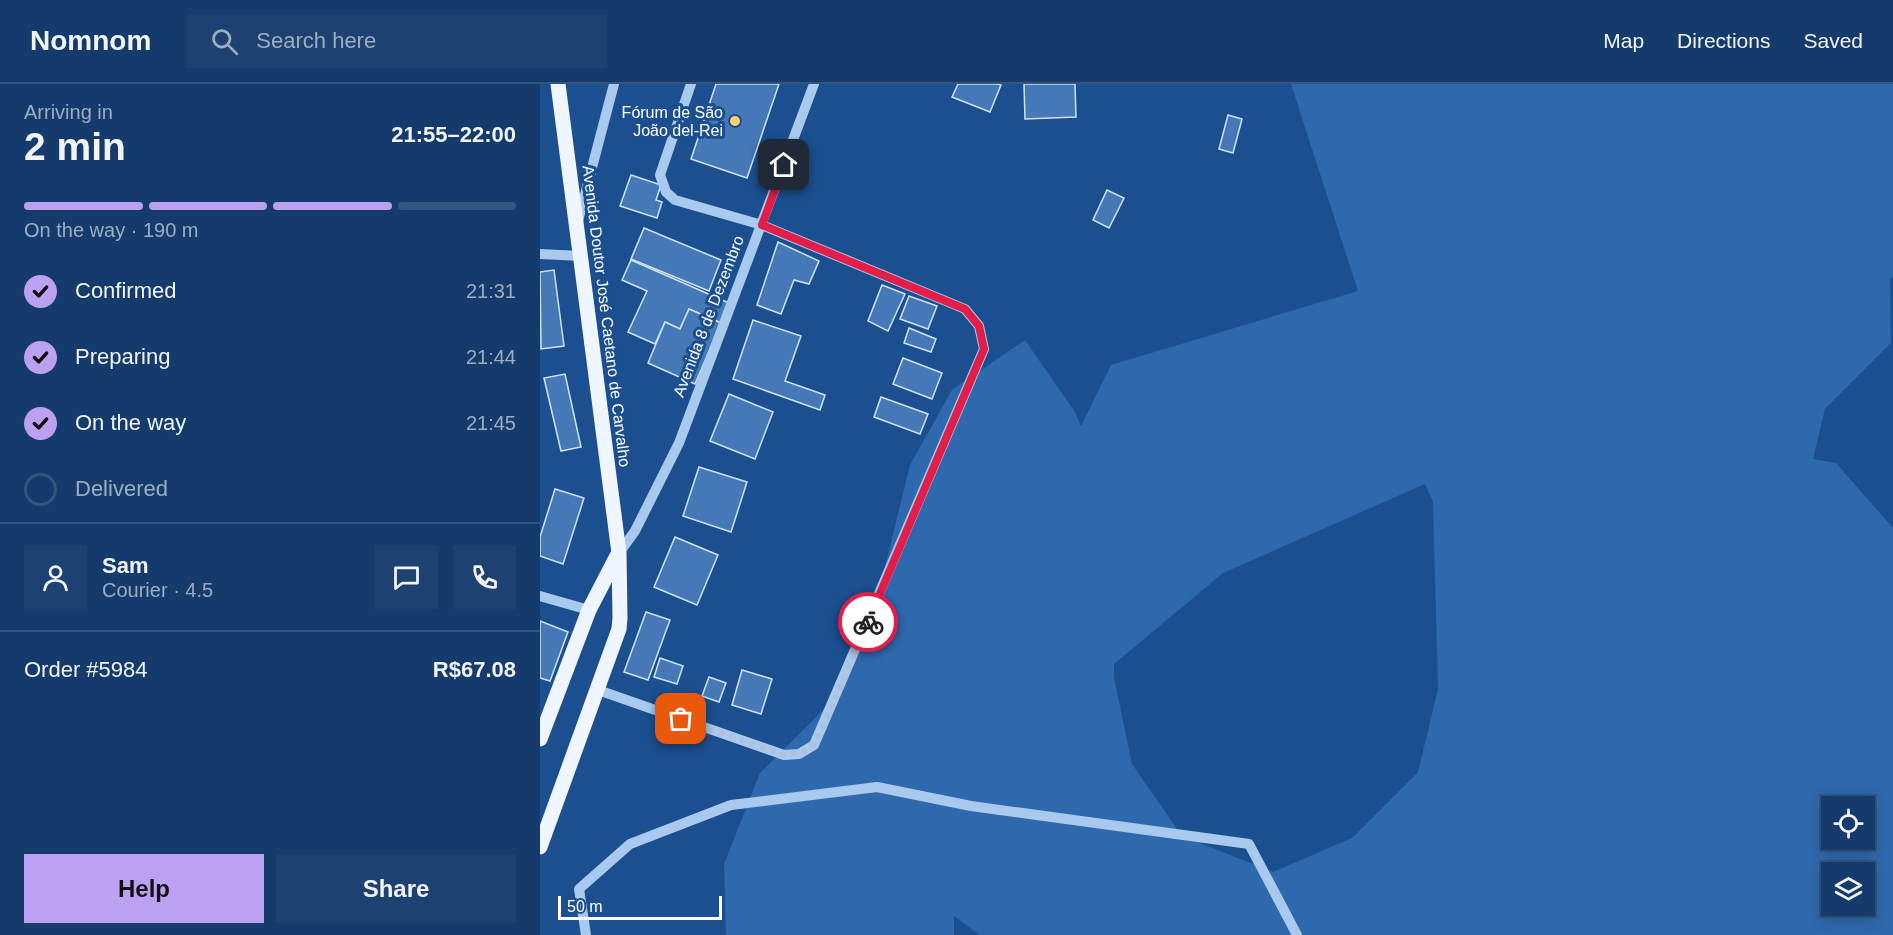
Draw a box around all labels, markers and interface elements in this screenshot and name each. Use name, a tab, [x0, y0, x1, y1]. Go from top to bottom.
search box	[187, 14, 607, 68]
text: Nomnom	[30, 25, 151, 56]
icon: search	[208, 25, 241, 58]
text: Search here	[256, 28, 376, 53]
text: Map	[1603, 29, 1644, 52]
text: Directions	[1677, 29, 1770, 52]
text: Saved	[1803, 29, 1863, 52]
text: Arriving in	[24, 101, 113, 123]
place label: Fórum de São João del-Rei	[622, 104, 723, 139]
marker: Fórum de São João del-Rei	[728, 114, 742, 128]
text: 21:55–22:00	[391, 122, 516, 147]
text: 2 min	[24, 125, 126, 168]
pin	[758, 139, 809, 190]
icon: home	[767, 148, 800, 181]
street label: Avenida Doutor José Caetano de Carvalho	[580, 164, 633, 468]
text: On the way · 190 m	[24, 219, 199, 241]
street label: Avenida 8 de Dezembro	[670, 233, 747, 399]
icon: check	[24, 275, 57, 308]
text: Confirmed	[75, 278, 176, 303]
text: 21:31	[466, 280, 516, 302]
icon: check	[24, 341, 57, 374]
text: Preparing	[75, 344, 170, 369]
text: 21:44	[466, 346, 516, 368]
icon: check	[24, 407, 57, 440]
text: On the way	[75, 410, 186, 435]
text: 21:45	[466, 412, 516, 434]
text: Delivered	[75, 476, 168, 501]
button: person	[24, 546, 87, 609]
button: chat	[375, 546, 438, 609]
button: phone	[453, 546, 516, 609]
text: Sam	[102, 553, 148, 578]
text: Courier · 4.5	[102, 579, 213, 601]
courier	[838, 592, 898, 652]
icon: bike	[852, 606, 885, 639]
text: Order #5984	[24, 657, 148, 682]
text: R$67.08	[433, 657, 516, 682]
pin	[655, 693, 706, 744]
icon: bag	[664, 702, 697, 735]
map controls	[1821, 796, 1875, 916]
button: locate	[1821, 796, 1875, 850]
button: Help	[24, 854, 264, 923]
button: Share	[276, 854, 516, 923]
button: layers	[1821, 862, 1875, 916]
scale bar	[558, 893, 722, 920]
text: 50 m	[567, 898, 603, 915]

